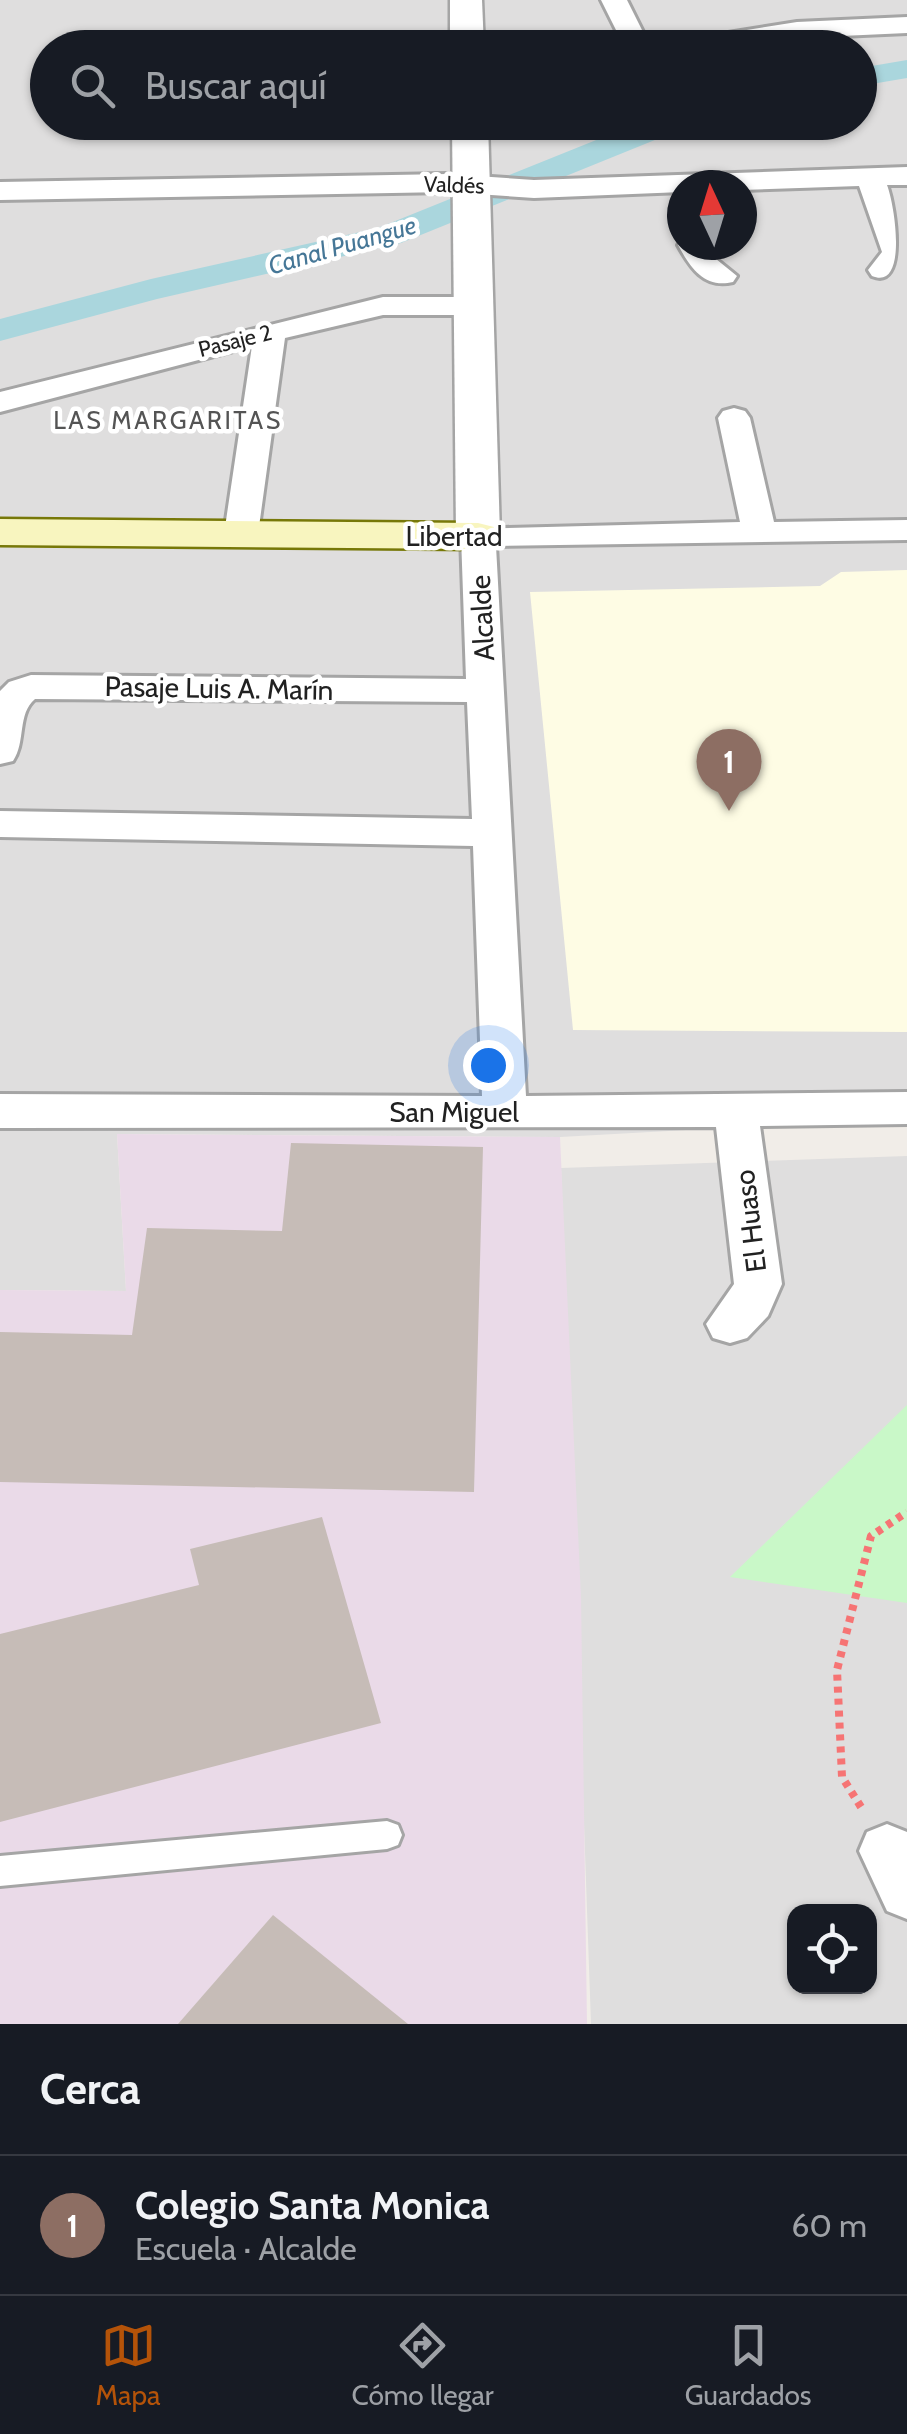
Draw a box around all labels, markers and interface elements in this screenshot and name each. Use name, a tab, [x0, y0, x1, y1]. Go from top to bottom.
search box	[30, 30, 877, 140]
icon: search	[65, 58, 120, 113]
text: Buscar aquí	[145, 62, 327, 109]
street label: Valdés	[423, 170, 485, 200]
north arrow	[667, 170, 757, 260]
water label: Canal Puangue	[265, 210, 419, 280]
street label: Pasaje 2	[195, 319, 275, 363]
district label: LAS MARGARITAS	[53, 405, 283, 435]
street label: Libertad	[405, 519, 503, 553]
street label: Alcalde	[463, 574, 501, 662]
street label: Pasaje Luis A. Marín	[104, 669, 334, 707]
pin: 1	[696, 728, 762, 811]
your location	[463, 1040, 514, 1091]
street label: San Miguel	[389, 1095, 519, 1129]
street label: El Huaso	[727, 1168, 773, 1274]
map controls	[787, 1904, 877, 1994]
button: locate	[787, 1904, 877, 1994]
text: Cerca	[40, 2063, 140, 2115]
text: Colegio Santa Monica	[135, 2182, 489, 2229]
text: 1	[67, 2206, 78, 2245]
text: 60 m	[791, 2206, 867, 2245]
text: Escuela · Alcalde	[135, 2229, 357, 2268]
tab: Mapa	[96, 2318, 161, 2412]
tab: Cómo llegar	[352, 2318, 494, 2412]
tab: Guardados	[685, 2318, 811, 2412]

